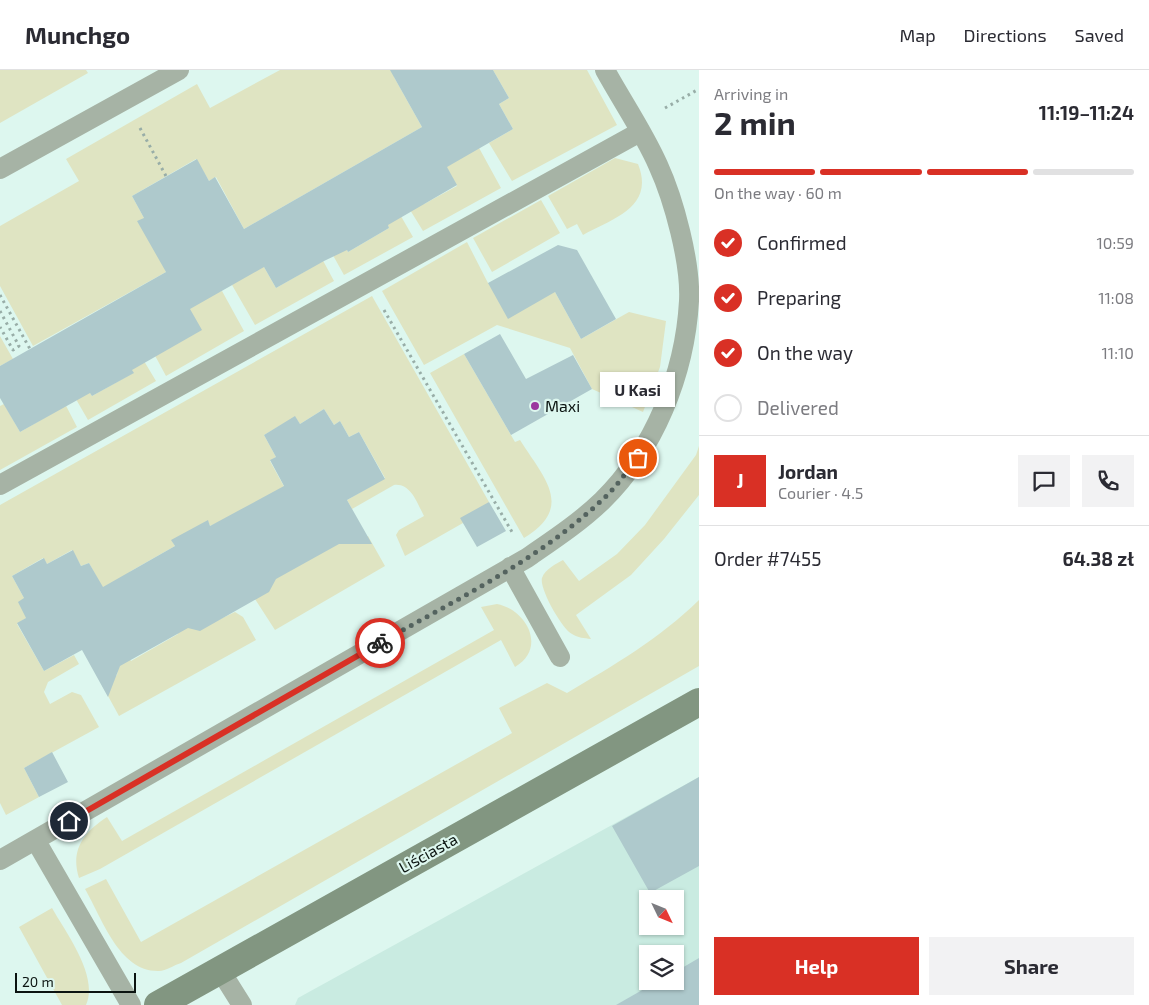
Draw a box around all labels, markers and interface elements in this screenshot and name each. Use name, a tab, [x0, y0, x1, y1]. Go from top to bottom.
text: Munchgo	[25, 20, 130, 49]
text: Map	[899, 24, 936, 46]
text: Directions	[964, 24, 1047, 46]
text: Saved	[1075, 24, 1124, 46]
text: Arriving in	[714, 84, 788, 103]
text: 11:19–11:24	[1039, 101, 1134, 124]
text: 2 min	[714, 103, 796, 141]
text: On the way · 60 m	[714, 183, 842, 202]
icon: check	[714, 229, 742, 257]
text: Confirmed	[757, 231, 847, 254]
text: 10:59	[1096, 233, 1134, 252]
icon: check	[714, 284, 742, 312]
text: Preparing	[757, 286, 841, 309]
text: 11:08	[1098, 288, 1134, 307]
icon: check	[714, 339, 742, 367]
text: On the way	[757, 341, 853, 364]
text: 11:10	[1101, 343, 1134, 362]
callout: U Kasi	[600, 373, 676, 408]
text: U Kasi	[614, 380, 661, 399]
place label: Maxi	[545, 396, 580, 415]
text: Delivered	[757, 396, 839, 419]
marker: Maxi	[529, 400, 541, 412]
pin	[617, 437, 659, 479]
icon: bag	[624, 444, 652, 472]
button: chat	[1018, 455, 1070, 507]
button: phone	[1082, 455, 1134, 507]
text: Jordan	[778, 460, 838, 483]
text: J	[736, 469, 744, 492]
text: Courier · 4.5	[778, 483, 863, 502]
text: Order #7455	[714, 547, 821, 570]
text: 64.38 zł	[1063, 547, 1134, 570]
courier	[355, 618, 405, 668]
icon: bike	[366, 629, 394, 657]
pin	[48, 800, 90, 842]
icon: home	[55, 807, 83, 835]
street label: Liściasta	[395, 829, 460, 876]
north arrow	[639, 890, 684, 935]
map controls	[639, 890, 684, 990]
button: Help	[714, 937, 919, 995]
button: Share	[929, 937, 1134, 995]
button: layers	[639, 945, 684, 990]
scale bar	[15, 970, 136, 993]
text: 20 m	[22, 973, 54, 990]

